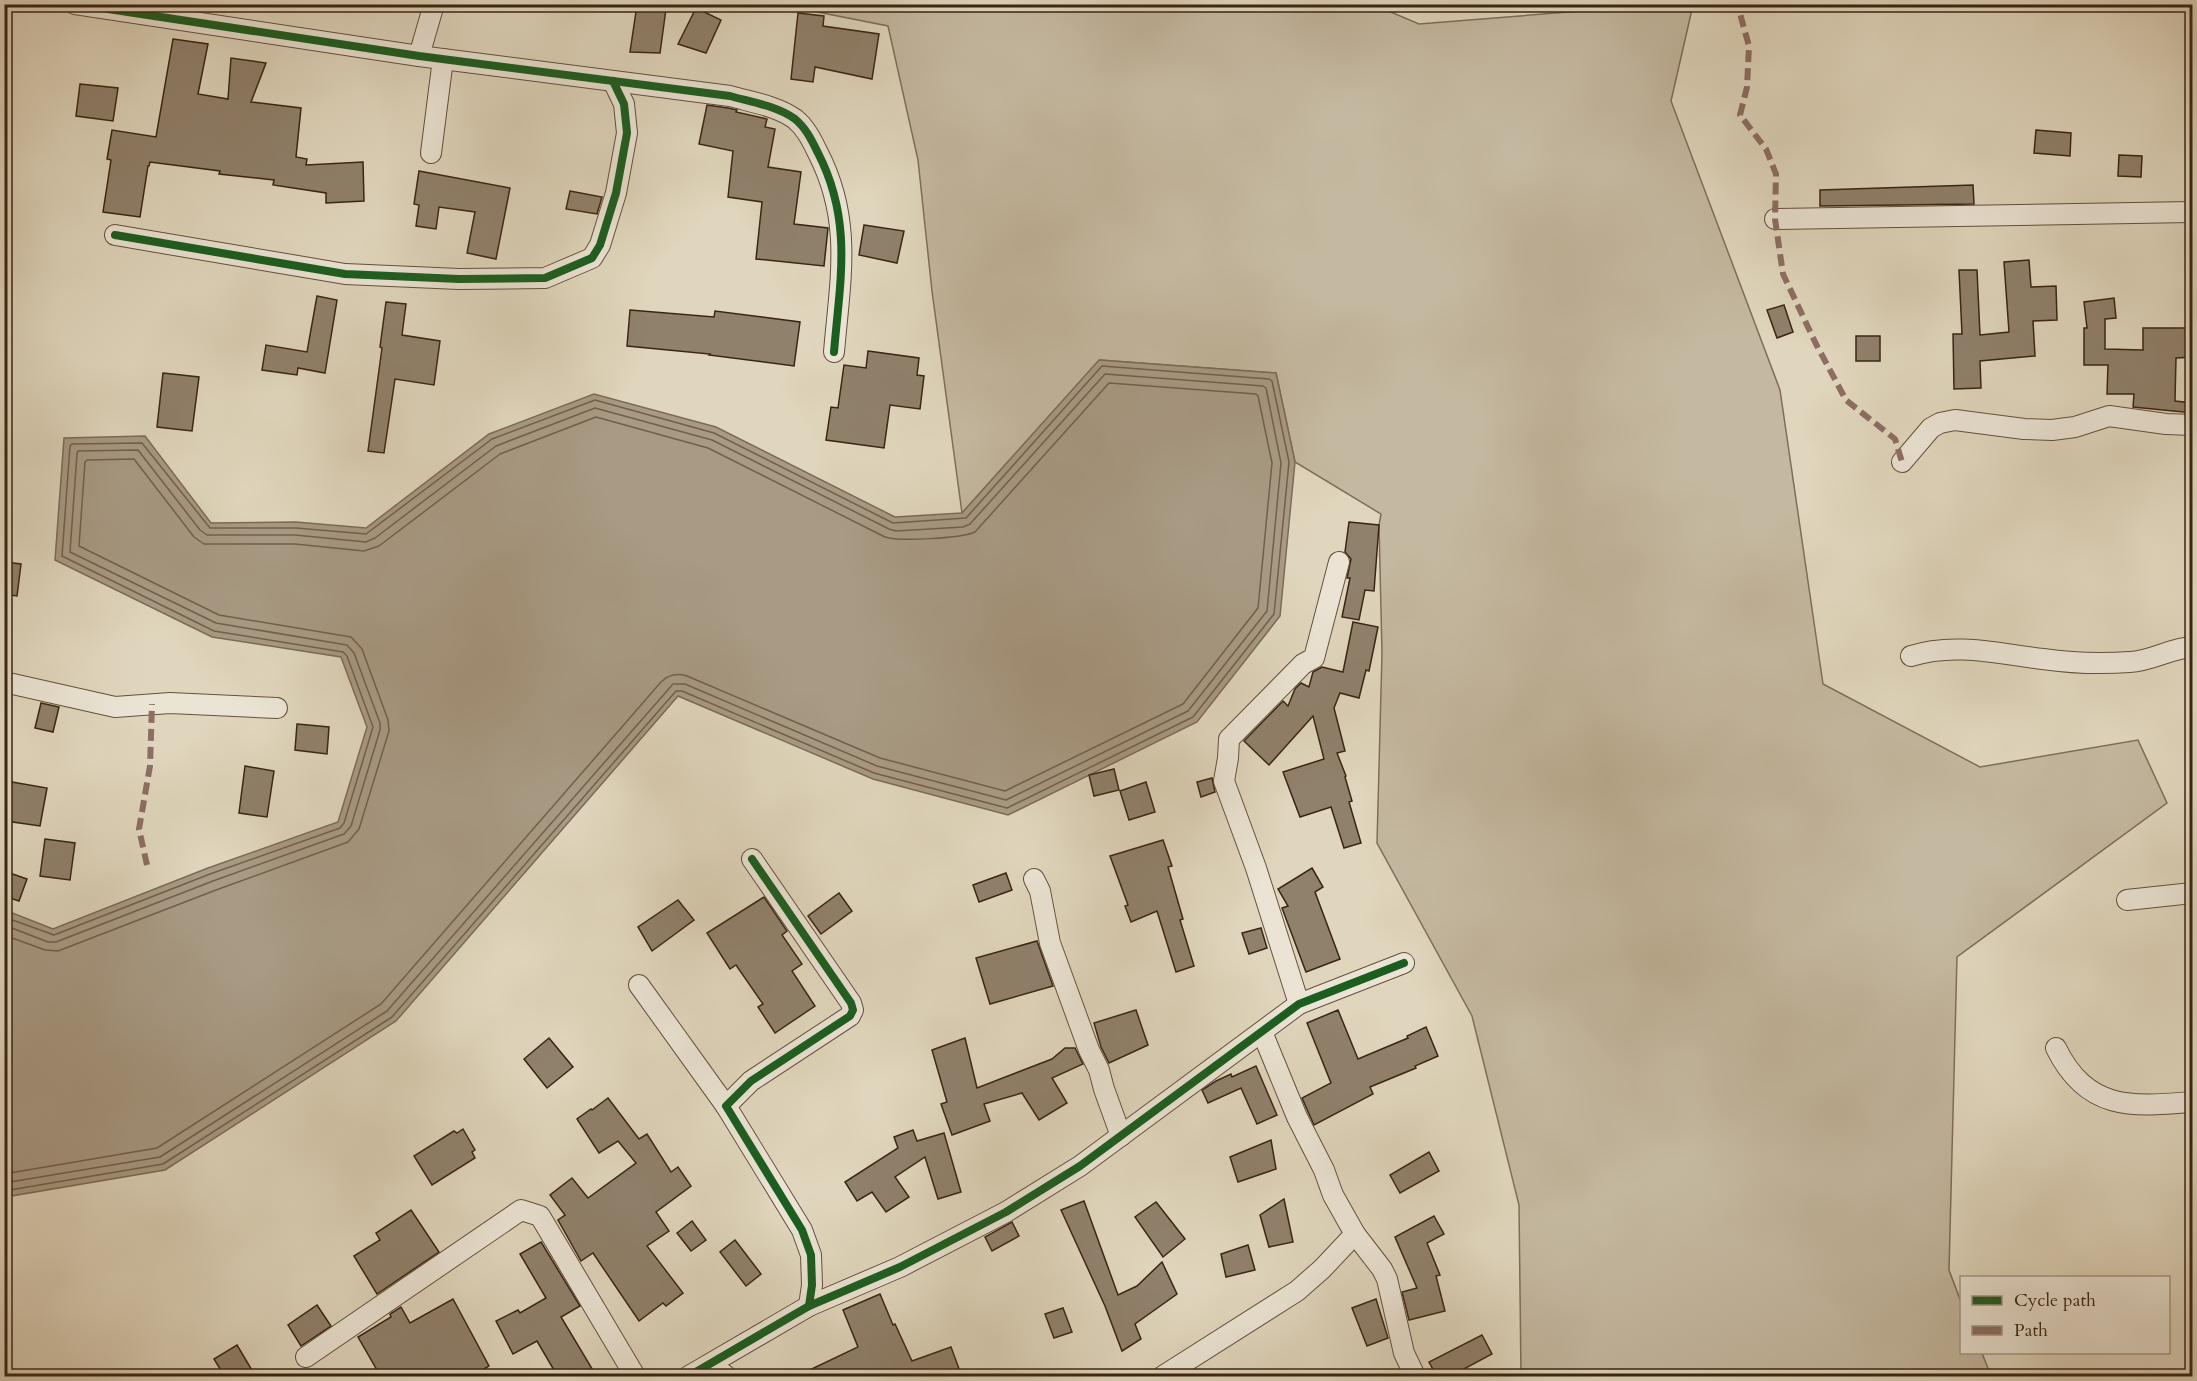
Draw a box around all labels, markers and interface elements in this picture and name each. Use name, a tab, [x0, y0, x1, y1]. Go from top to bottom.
legend	[1960, 1276, 2170, 1354]
text: Cycle path	[2014, 1288, 2096, 1313]
text: Path	[2014, 1318, 2048, 1343]

